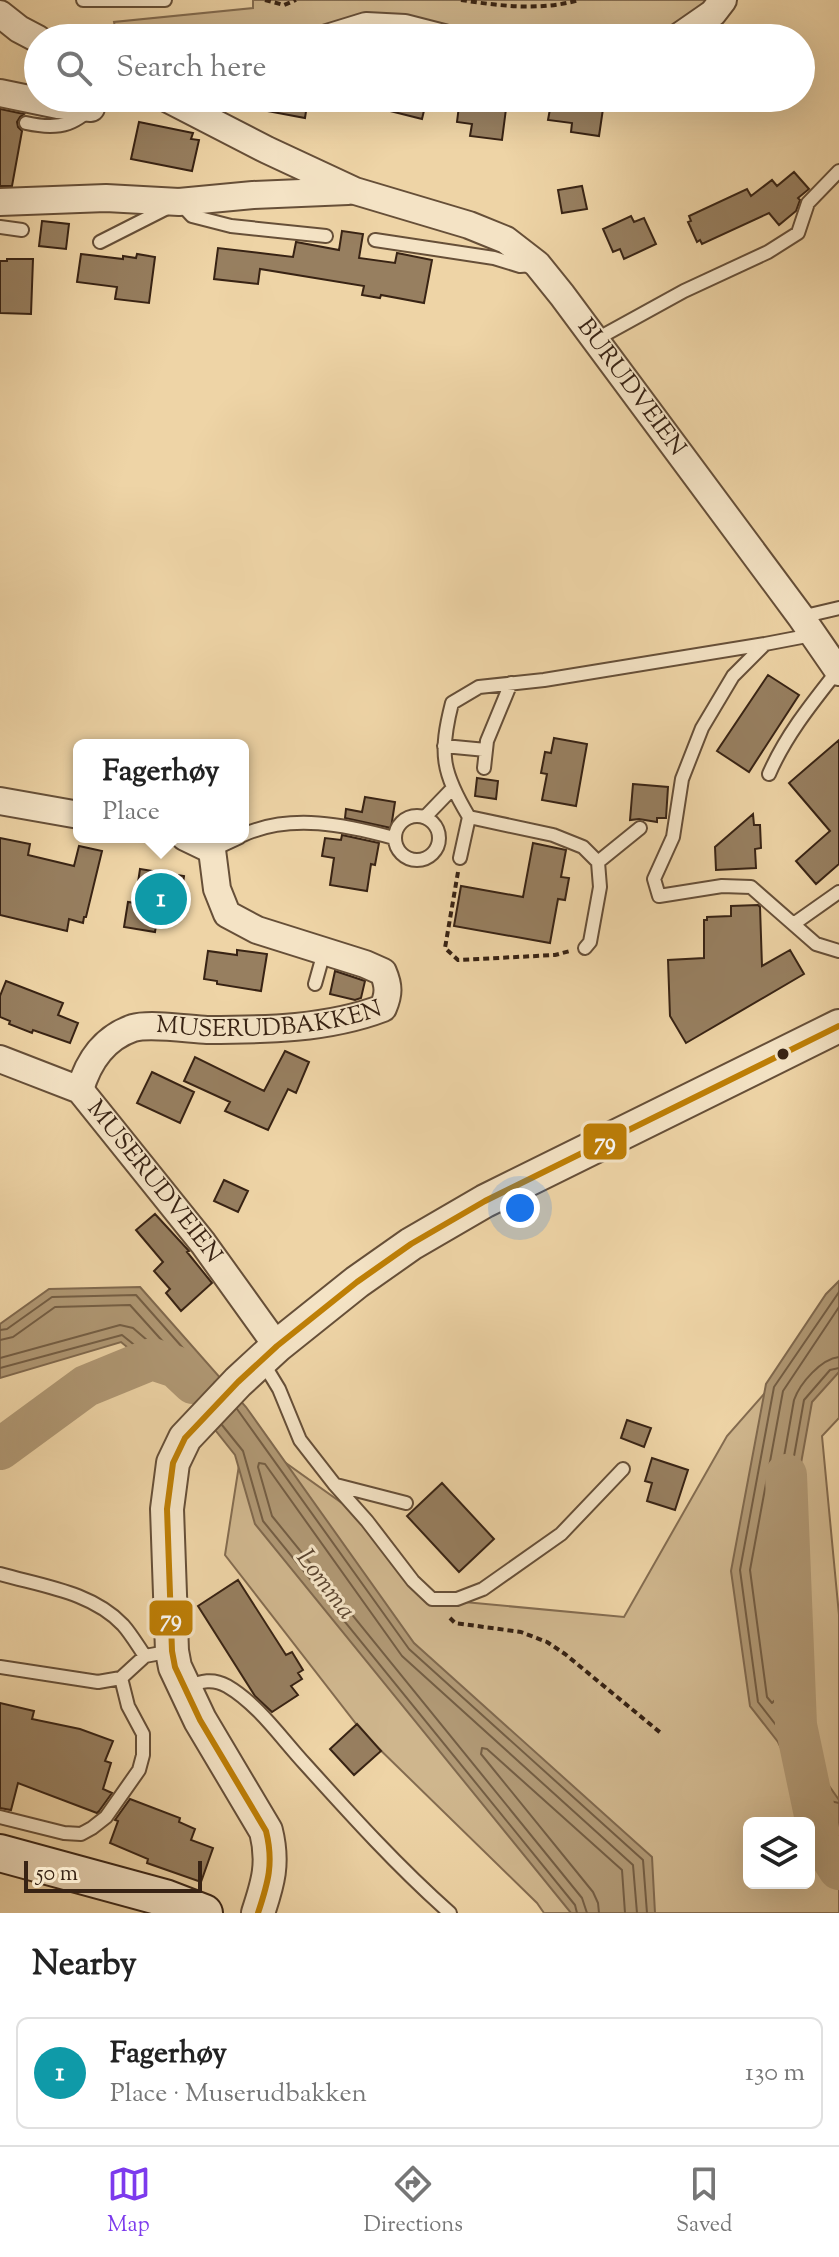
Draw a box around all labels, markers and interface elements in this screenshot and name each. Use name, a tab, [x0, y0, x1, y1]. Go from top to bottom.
search box	[24, 24, 815, 112]
icon: search	[52, 46, 96, 90]
text: Search here	[116, 47, 266, 90]
street label: BURUDVEIEN	[568, 312, 693, 464]
popup	[73, 739, 249, 843]
text: Fagerhøy	[103, 751, 219, 794]
text: Place	[103, 794, 160, 831]
pin: 1	[135, 869, 187, 929]
street label: MUSERUDBAKKEN	[155, 993, 387, 1047]
unlabelled marker	[775, 1046, 791, 1062]
street label: MUSERUDVEIEN	[78, 1094, 229, 1271]
line badge: 79	[582, 1122, 628, 1161]
text: 79	[594, 1128, 616, 1160]
your location	[500, 1188, 540, 1228]
water label: Lomma	[286, 1542, 364, 1628]
line badge: 79	[148, 1599, 194, 1637]
text: 79	[160, 1605, 182, 1637]
map controls	[743, 1817, 815, 1889]
button: layers	[743, 1817, 815, 1889]
scale bar	[24, 1857, 202, 1893]
text: 50 m	[36, 1859, 78, 1891]
text: Nearby	[32, 1941, 137, 1990]
text: Fagerhøy	[110, 2033, 227, 2076]
text: 1	[56, 2055, 64, 2092]
text: 130 m	[745, 2055, 805, 2092]
text: Place · Muserudbakken	[110, 2076, 367, 2113]
tab: Map	[107, 2162, 151, 2242]
tab: Directions	[364, 2162, 463, 2242]
tab: Saved	[676, 2162, 732, 2242]

